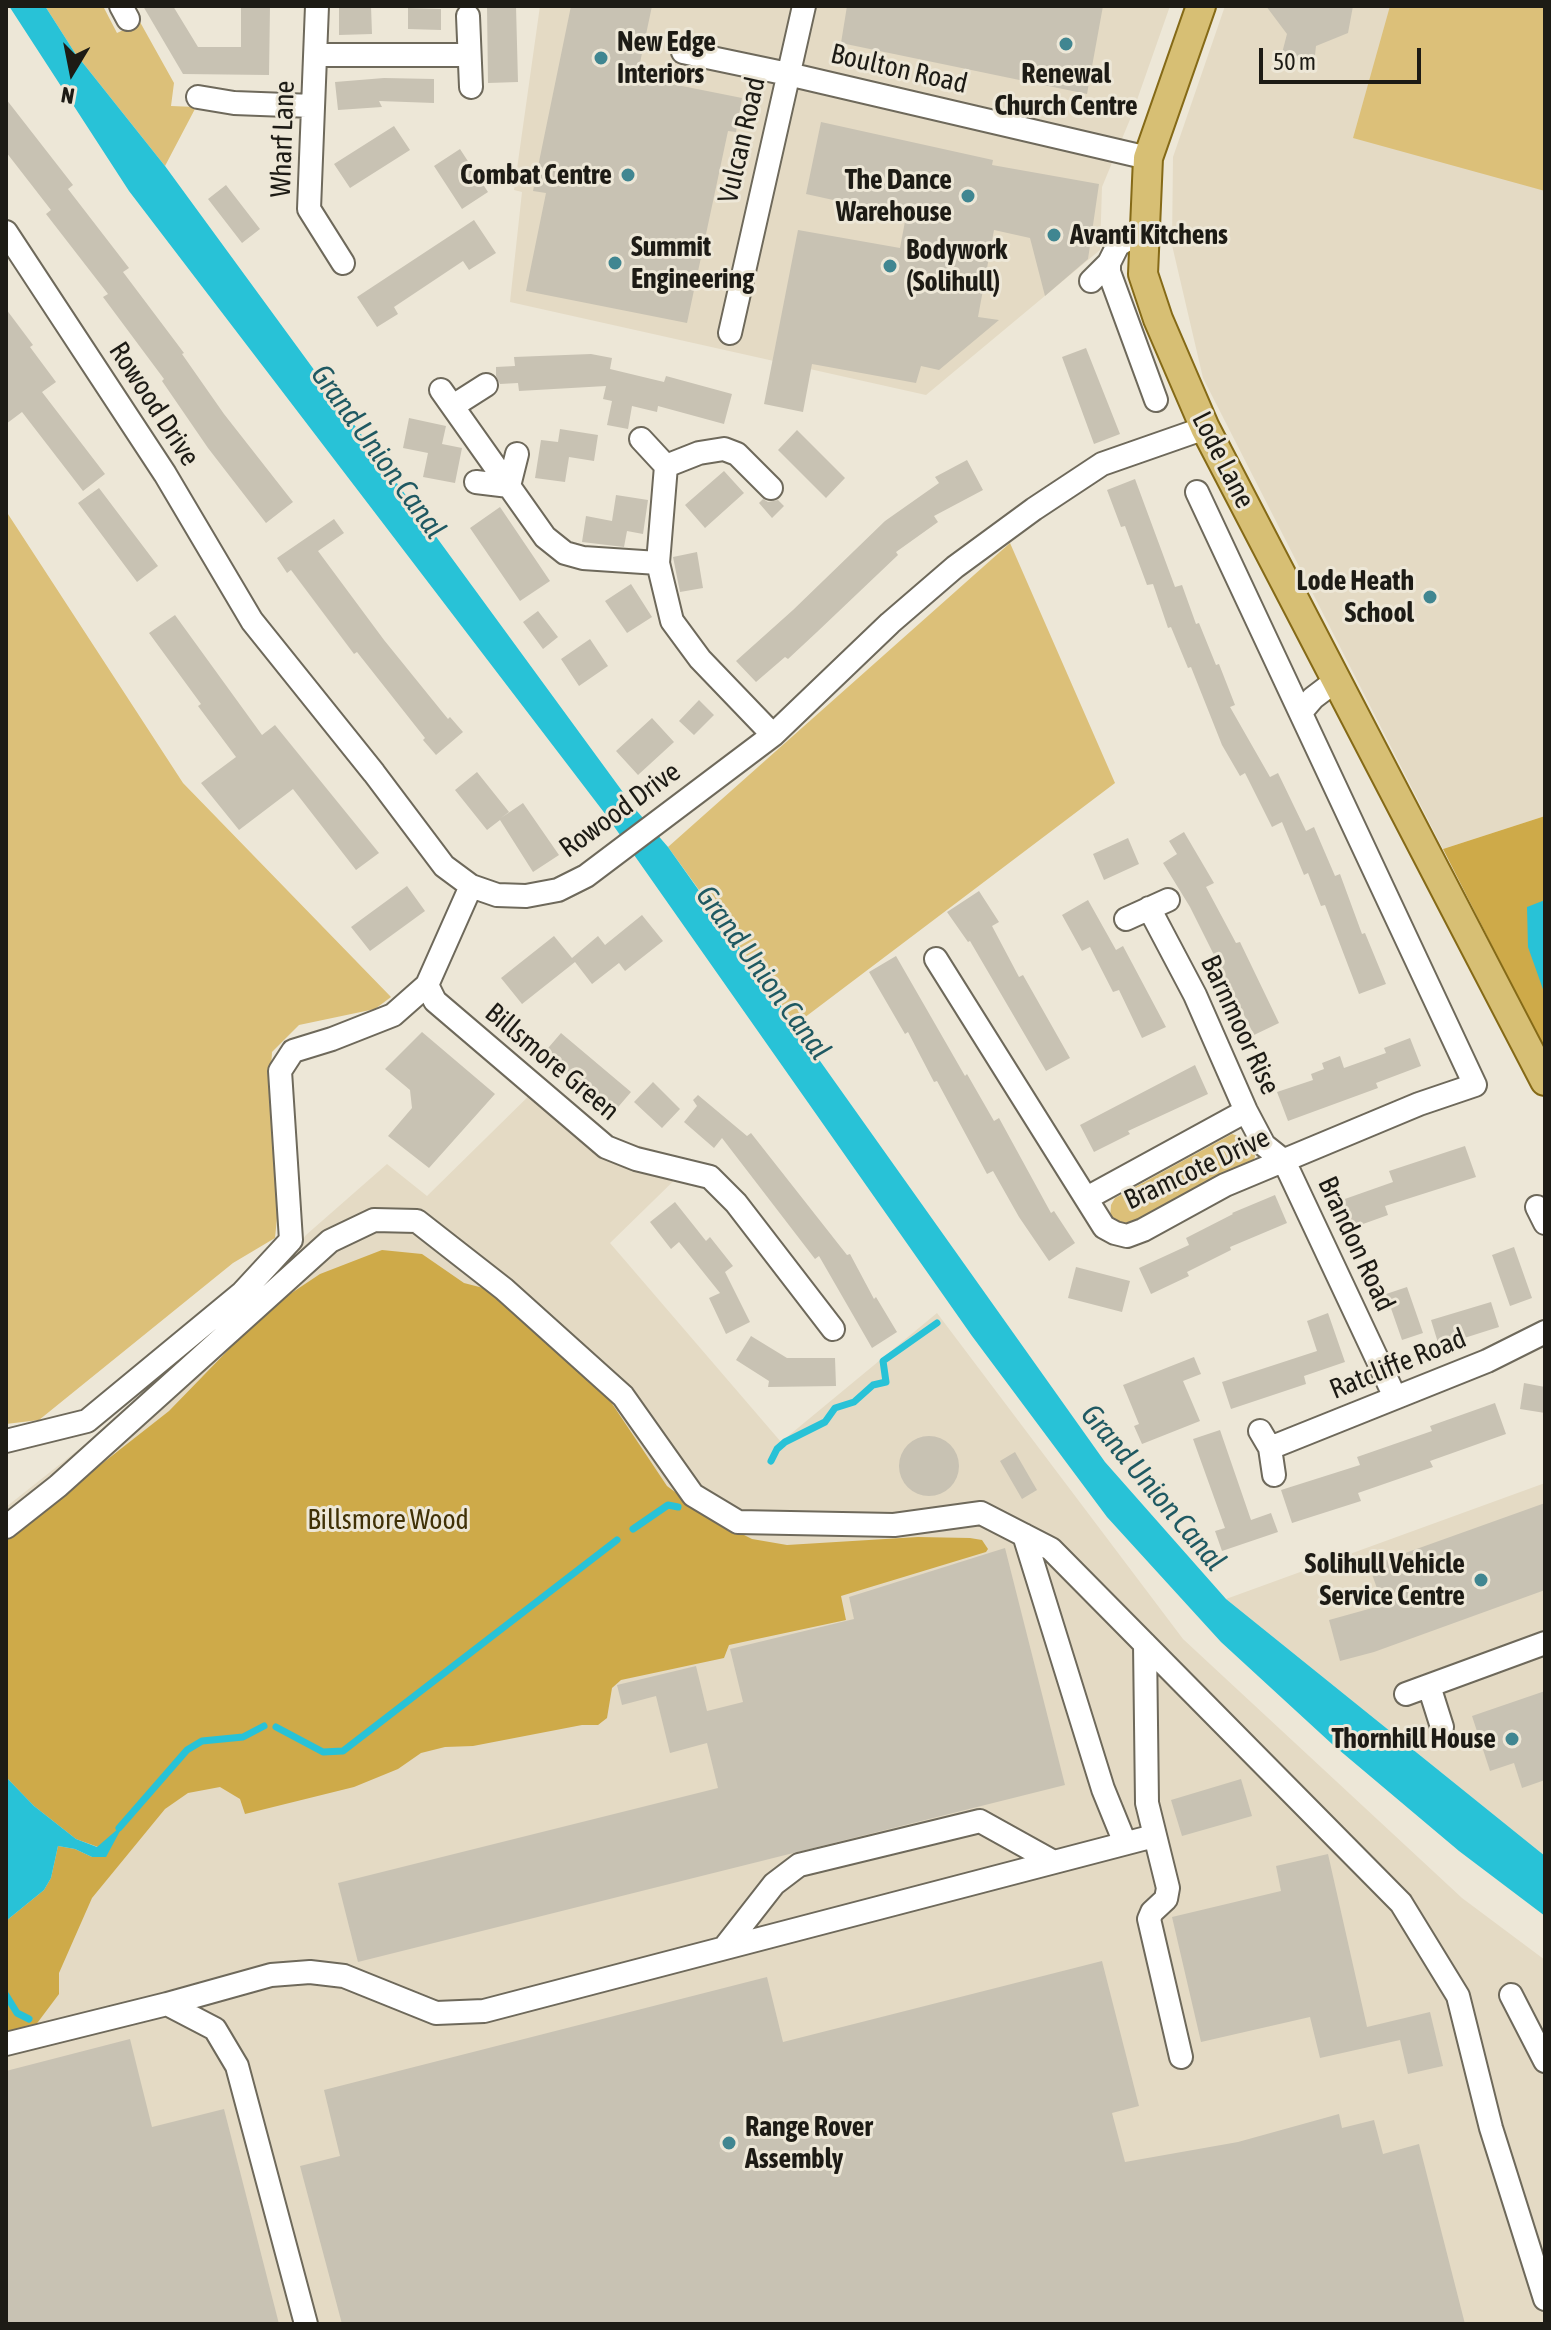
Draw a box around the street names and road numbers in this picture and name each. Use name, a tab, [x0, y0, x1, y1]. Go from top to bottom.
street label: Boulton Road	[827, 37, 971, 101]
street label: Vulcan Road	[711, 74, 773, 206]
street label: Wharf Lane	[264, 80, 302, 198]
street label: Rowood Drive	[101, 336, 207, 472]
street label: Lode Lane	[1184, 406, 1262, 514]
street label: Rowood Drive	[553, 755, 687, 865]
street label: Barnmoor Rise	[1193, 950, 1287, 1100]
street label: Billsmore Green	[478, 996, 626, 1128]
street label: Bramcote Drive	[1119, 1121, 1275, 1217]
street label: Brandon Road	[1310, 1171, 1402, 1317]
street label: Ratcliffe Road	[1325, 1321, 1471, 1407]

